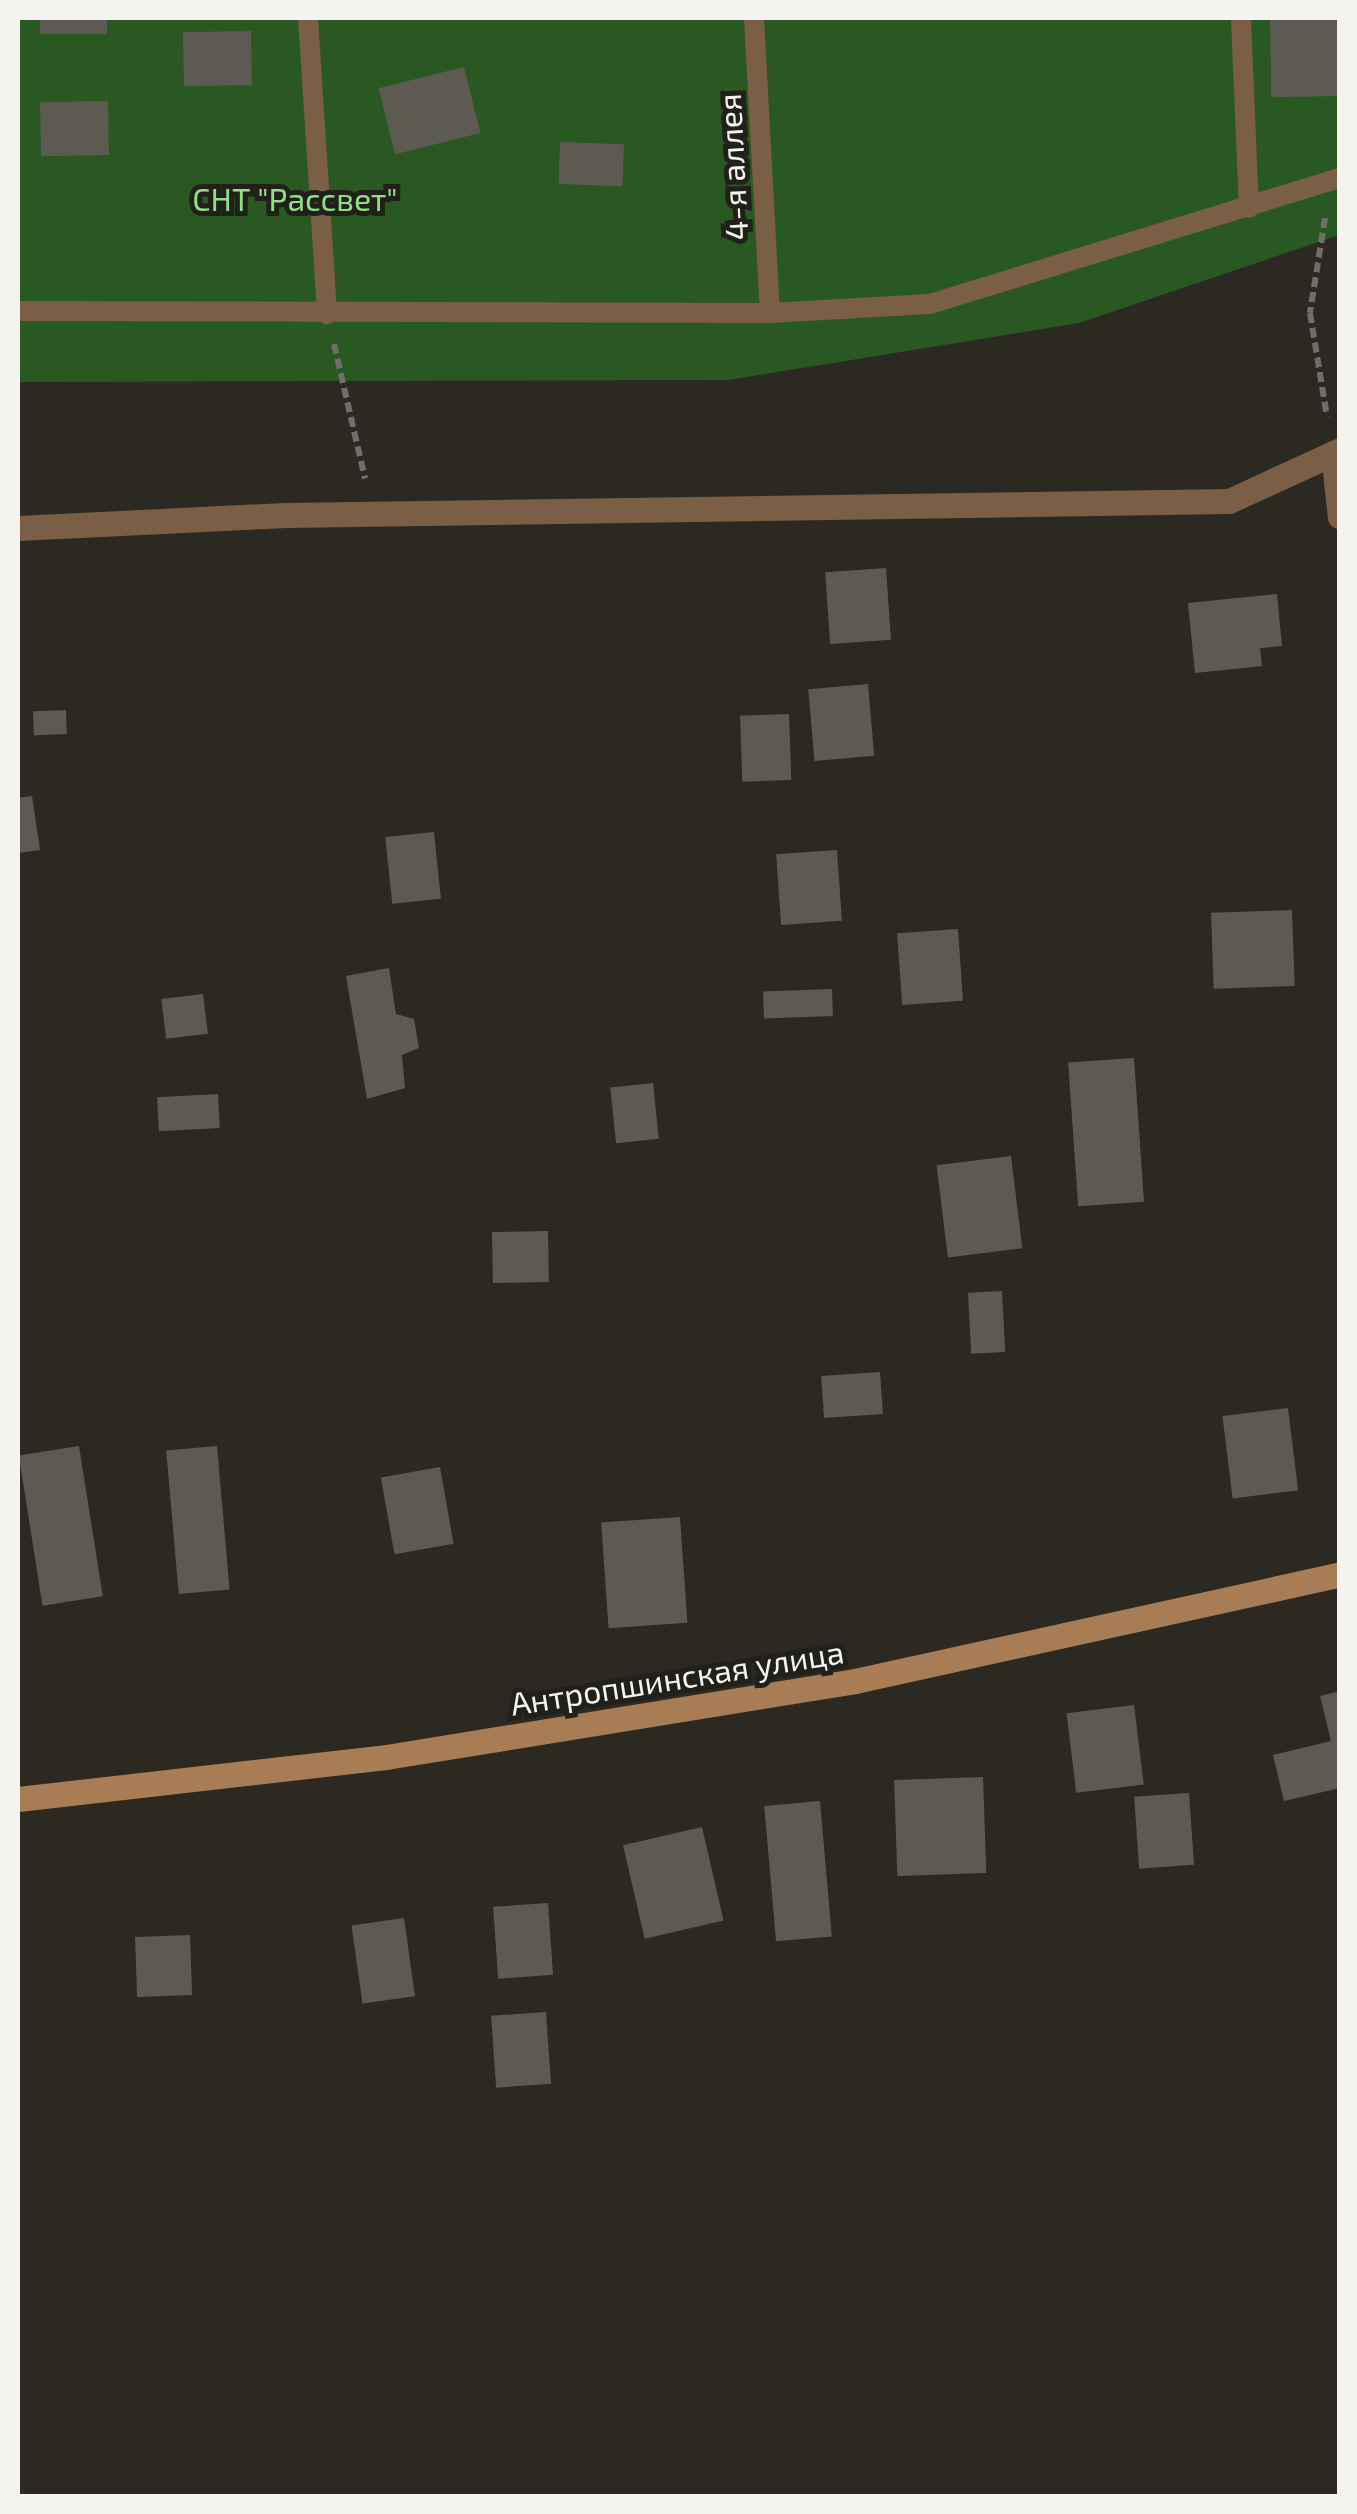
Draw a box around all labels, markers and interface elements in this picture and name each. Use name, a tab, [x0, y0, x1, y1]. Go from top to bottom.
street label: 4-я аллея	[709, 93, 755, 241]
park label: СНТ "Рассвет"	[192, 179, 398, 217]
street label: Антропшинская улица	[507, 1632, 847, 1722]

